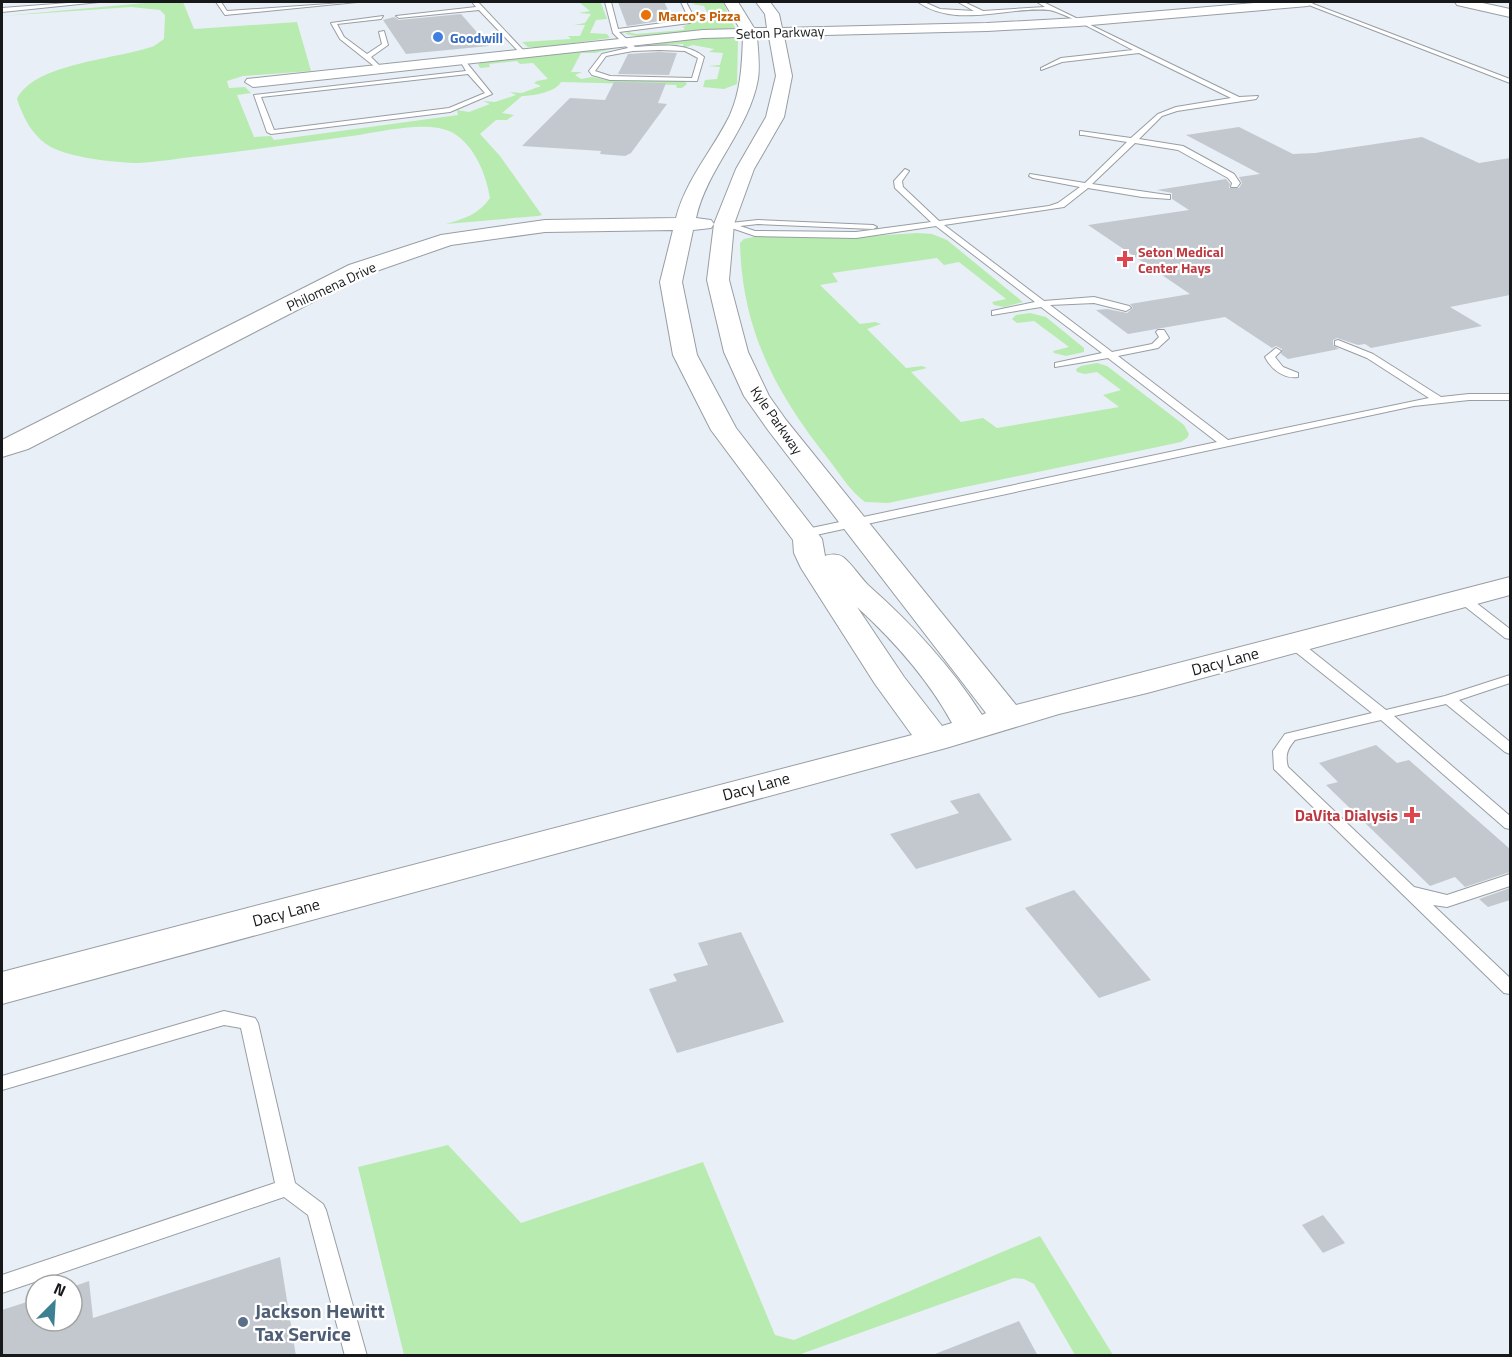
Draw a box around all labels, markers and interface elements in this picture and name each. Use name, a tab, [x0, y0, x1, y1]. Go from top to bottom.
place label: Marco's Pizza	[658, 5, 741, 26]
marker: Marco's Pizza	[639, 8, 653, 22]
street label: Seton Parkway	[735, 20, 825, 44]
place label: Goodwill	[450, 27, 503, 48]
marker: Goodwill	[431, 30, 445, 44]
place label: Seton Medical Center Hays	[1138, 241, 1224, 278]
marker: Seton Medical Center Hays	[1116, 250, 1134, 268]
street label: Philomena Drive	[283, 256, 379, 316]
street label: Kyle Parkway	[746, 382, 808, 459]
street label: Dacy Lane	[1189, 640, 1261, 682]
street label: Dacy Lane	[720, 765, 792, 807]
place label: DaVita Dialysis	[1295, 803, 1398, 827]
marker: DaVita Dialysis	[1403, 806, 1421, 824]
street label: Dacy Lane	[250, 891, 322, 933]
north arrow	[24, 1273, 84, 1333]
text: N	[50, 1276, 70, 1303]
place label: Jackson Hewitt Tax Service	[255, 1295, 385, 1349]
marker: Jackson Hewitt Tax Service	[236, 1315, 250, 1329]

